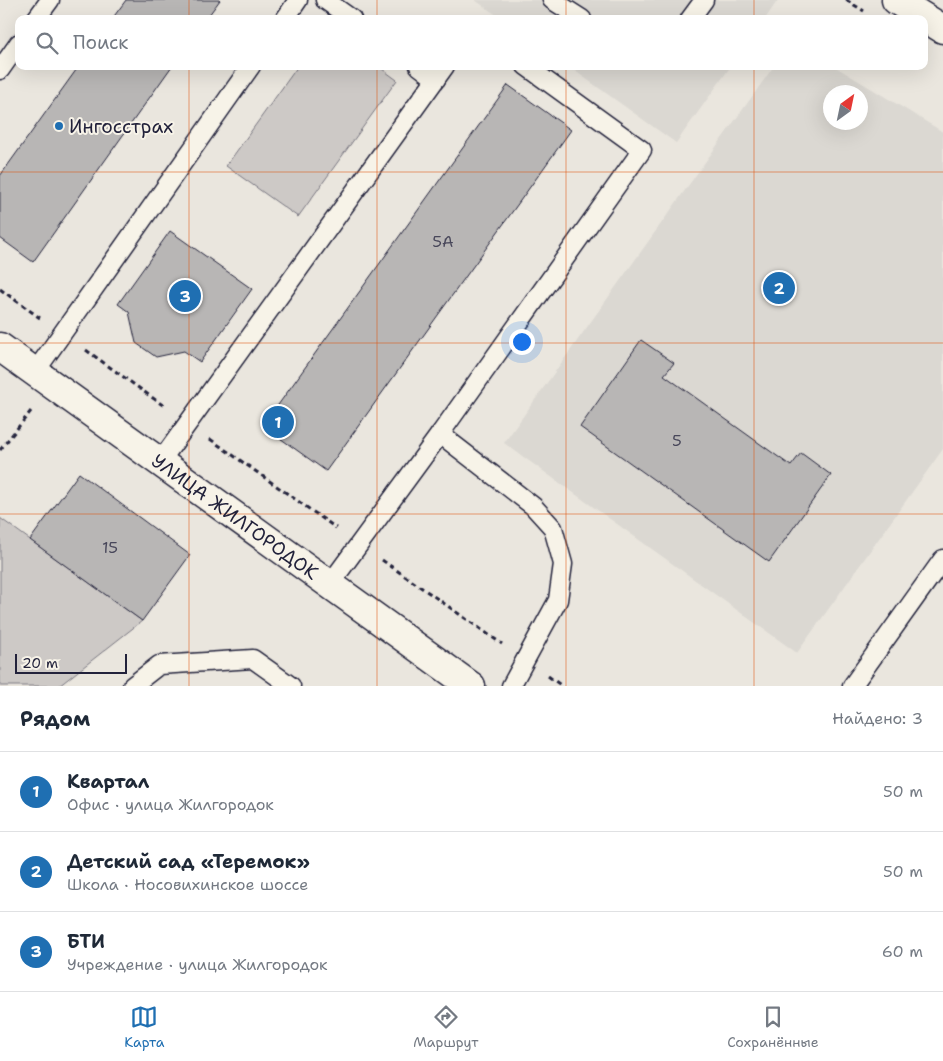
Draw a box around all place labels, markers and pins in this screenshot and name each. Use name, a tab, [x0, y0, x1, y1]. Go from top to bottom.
place label: Ингосстрах	[69, 114, 173, 139]
marker: Ингосстрах	[53, 120, 65, 132]
pin: 2	[763, 269, 795, 307]
pin: 3	[169, 277, 201, 315]
pin: 1	[262, 403, 294, 441]

